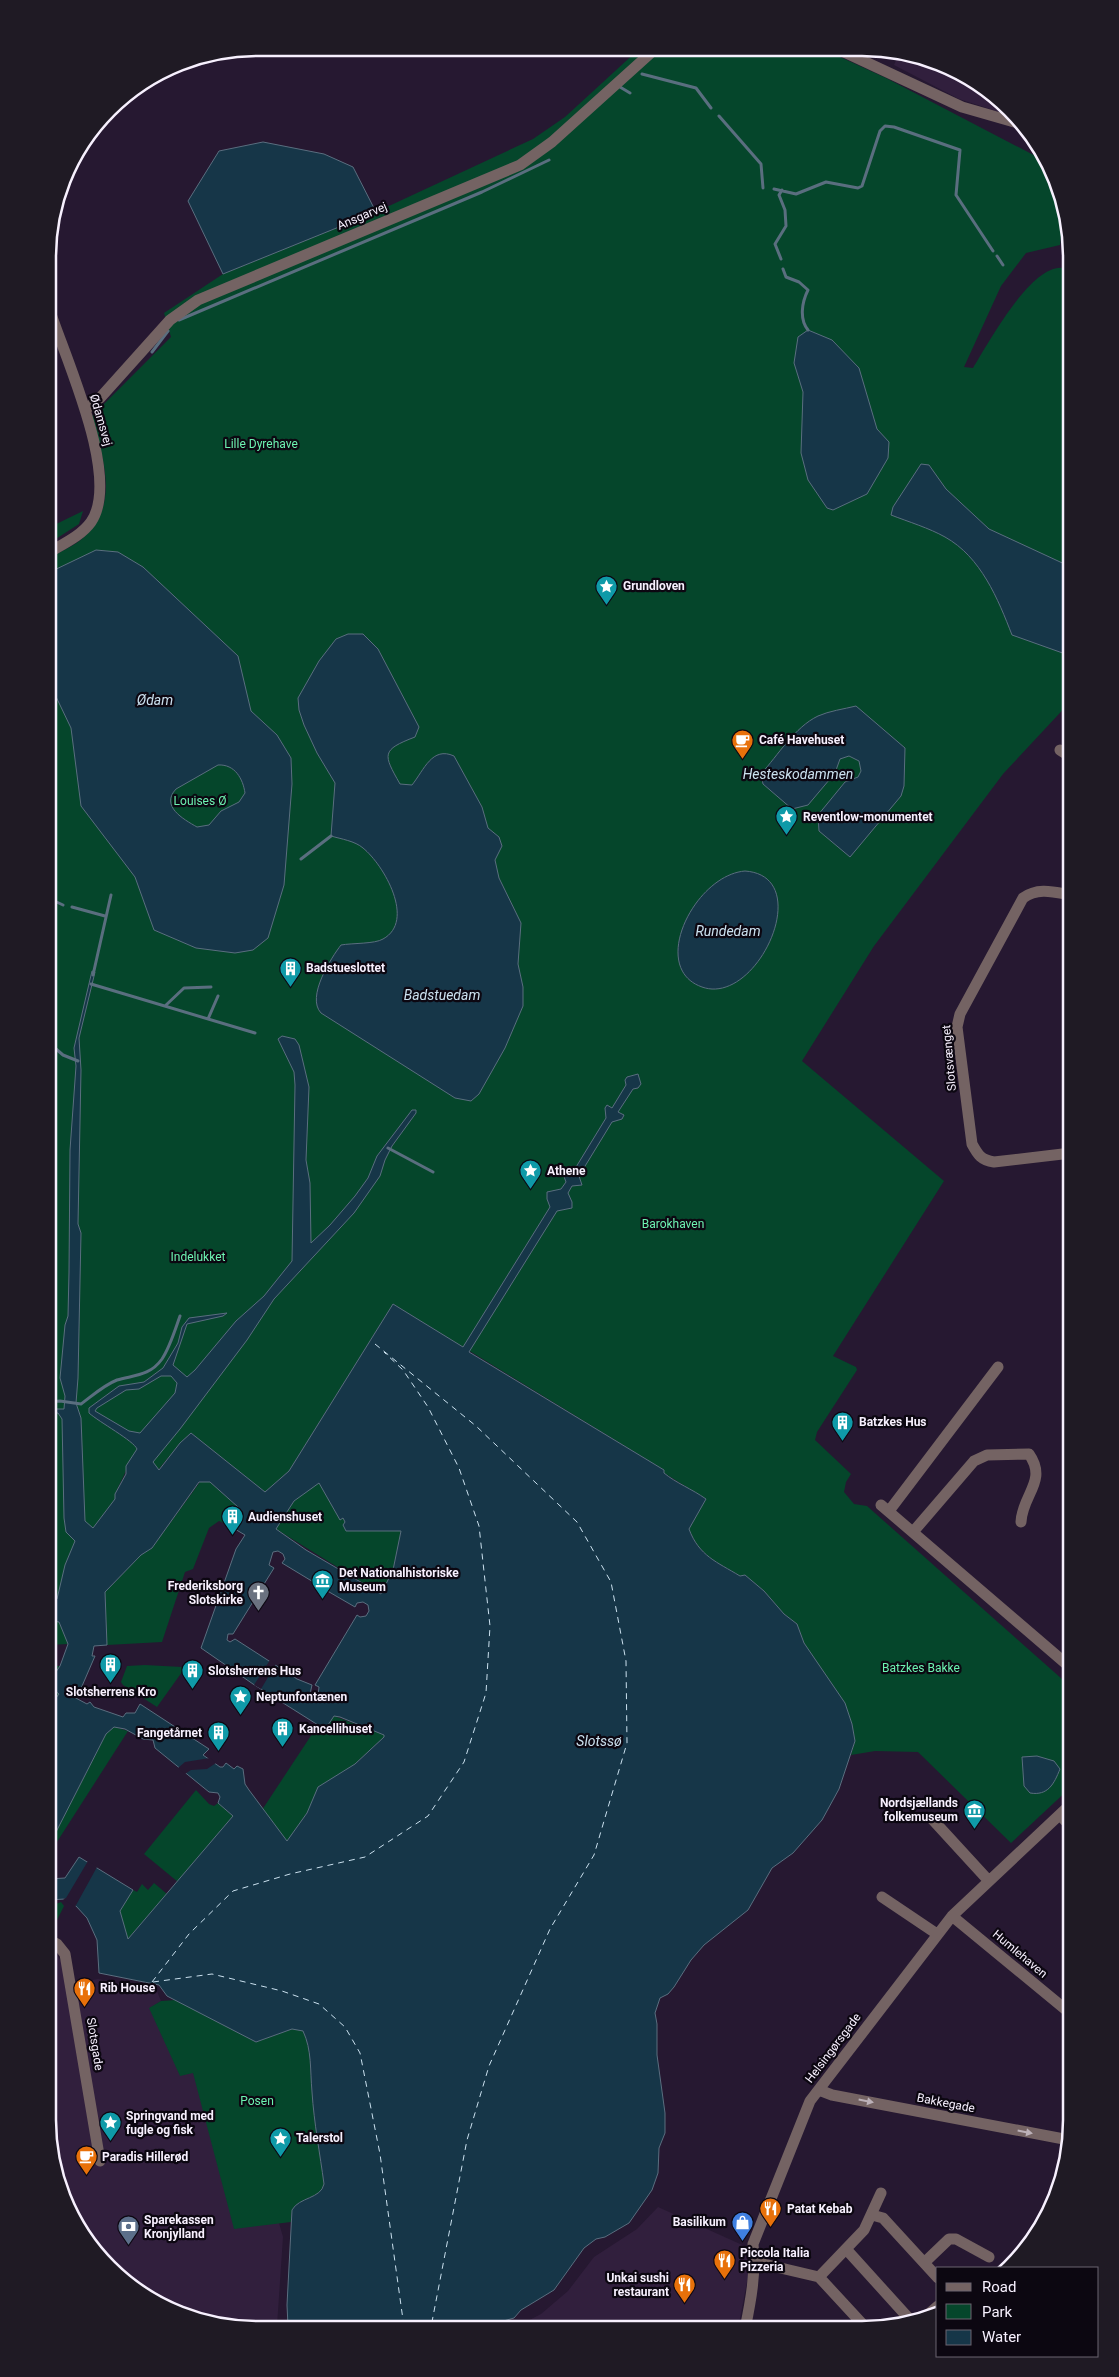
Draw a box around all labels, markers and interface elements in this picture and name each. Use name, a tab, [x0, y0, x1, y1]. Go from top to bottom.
street label: Ansgarvej	[335, 199, 389, 233]
street label: Ødamsvej	[87, 392, 115, 448]
park label: Lille Dyrehave	[224, 437, 298, 451]
place icon: Grundloven	[595, 574, 619, 605]
place label: Grundloven	[623, 579, 685, 593]
water label: Ødam	[137, 692, 173, 708]
cafe icon: Café Havehuset	[731, 728, 755, 759]
place label: Café Havehuset	[759, 733, 844, 747]
water label: Hesteskodammen	[743, 766, 853, 782]
park label: Louises Ø	[174, 794, 226, 808]
place icon: Reventlow-monumentet	[775, 805, 799, 836]
place label: Reventlow-monumentet	[803, 810, 933, 824]
water label: Rundedam	[695, 923, 761, 939]
building icon: Badstueslottet	[278, 956, 302, 987]
place label: Badstueslottet	[306, 961, 385, 975]
water label: Badstuedam	[404, 987, 480, 1003]
street label: Slotsvænget	[939, 1024, 959, 1092]
place icon: Athene	[519, 1159, 543, 1190]
place label: Athene	[547, 1164, 586, 1178]
park label: Barokhaven	[642, 1217, 704, 1231]
park label: Indelukket	[171, 1250, 226, 1264]
building icon: Batzkes Hus	[831, 1410, 855, 1441]
place label: Batzkes Hus	[859, 1415, 927, 1429]
building icon: Audienshuset	[220, 1505, 244, 1536]
place label: Audienshuset	[248, 1510, 322, 1524]
place label: Det Nationalhistoriske Museum	[339, 1566, 459, 1594]
museum icon: Det Nationalhistoriske Museum	[311, 1568, 335, 1599]
place label: Frederiksborg Slotskirke	[168, 1579, 244, 1607]
church icon: Frederiksborg Slotskirke	[247, 1581, 271, 1612]
building icon: Slotsherrens Kro	[99, 1653, 123, 1684]
building icon: Slotsherrens Hus	[180, 1659, 204, 1690]
park label: Batzkes Bakke	[882, 1661, 960, 1675]
place label: Slotsherrens Hus	[208, 1664, 301, 1678]
place label: Slotsherrens Kro	[66, 1685, 156, 1699]
place icon: Neptunfontænen	[228, 1685, 252, 1716]
place label: Neptunfontænen	[256, 1690, 347, 1704]
building icon: Kancellihuset	[271, 1717, 295, 1748]
building icon: Fangetårnet	[206, 1721, 230, 1752]
place label: Kancellihuset	[299, 1722, 372, 1736]
place label: Fangetårnet	[137, 1726, 202, 1740]
water label: Slotssø	[576, 1733, 622, 1749]
place label: Nordsjællands folkemuseum	[880, 1796, 958, 1824]
museum icon: Nordsjællands folkemuseum	[962, 1798, 986, 1829]
street label: Humlehaven	[990, 1927, 1050, 1981]
restaurant icon: Rib House	[72, 1976, 96, 2007]
place label: Rib House	[100, 1981, 156, 1995]
street label: Helsingørsgade	[802, 2010, 864, 2086]
street label: Slotsgade	[84, 2017, 106, 2071]
street label: Bakkegade	[916, 2091, 976, 2115]
park label: Posen	[240, 2094, 274, 2108]
one-way arrow	[858, 2098, 874, 2106]
place label: Springvand med fugle og fisk	[126, 2109, 214, 2137]
place icon: Springvand med fugle og fisk	[98, 2111, 122, 2142]
place icon: Talerstol	[268, 2126, 292, 2157]
one-way arrow	[1018, 2128, 1034, 2136]
place label: Talerstol	[296, 2131, 343, 2145]
cafe icon: Paradis Hillerød	[74, 2145, 98, 2176]
place label: Paradis Hillerød	[102, 2150, 188, 2164]
restaurant icon: Patat Kebab	[759, 2197, 783, 2228]
place label: Patat Kebab	[787, 2202, 853, 2216]
shop icon: Basilikum	[730, 2210, 754, 2241]
place label: Sparekassen Kronjylland	[144, 2213, 214, 2241]
bank icon: Sparekassen Kronjylland	[116, 2215, 140, 2246]
place label: Basilikum	[673, 2215, 726, 2229]
place label: Piccola Italia Pizzeria	[740, 2246, 810, 2274]
restaurant icon: Piccola Italia Pizzeria	[712, 2248, 736, 2279]
legend	[936, 2267, 1099, 2357]
place label: Unkai sushi restaurant	[606, 2271, 669, 2299]
restaurant icon: Unkai sushi restaurant	[673, 2273, 697, 2304]
text: Road	[982, 2278, 1016, 2296]
text: Park	[982, 2303, 1013, 2321]
text: Water	[982, 2328, 1021, 2346]

